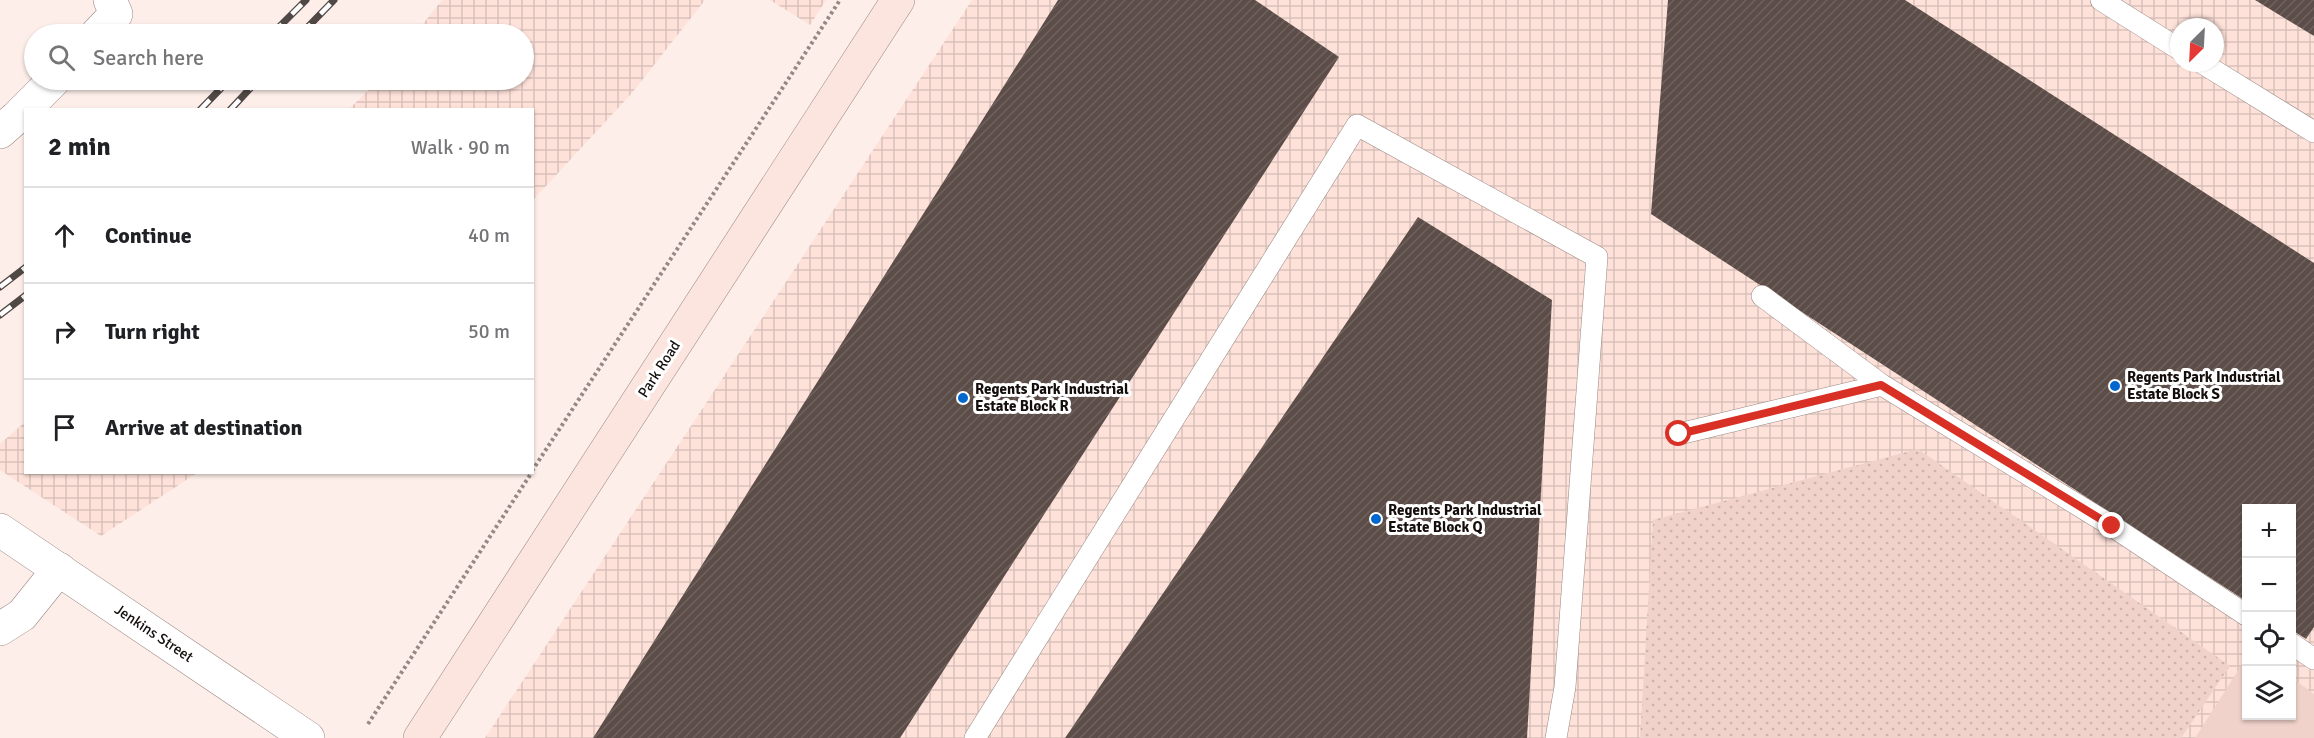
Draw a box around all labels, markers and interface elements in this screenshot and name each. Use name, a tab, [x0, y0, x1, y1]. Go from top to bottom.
north arrow	[2170, 18, 2224, 72]
search box	[24, 24, 534, 90]
icon: search	[45, 41, 78, 74]
text: Search here	[93, 44, 204, 71]
text: 2 min	[48, 131, 111, 163]
text: Walk · 90 m	[411, 135, 510, 160]
icon: ahead	[48, 219, 81, 252]
text: Continue	[105, 222, 192, 249]
text: 40 m	[468, 223, 510, 248]
icon: right	[48, 315, 81, 348]
text: Turn right	[105, 318, 200, 345]
text: 50 m	[468, 319, 510, 344]
street label: Park Road	[634, 337, 684, 401]
place label: Regents Park Industrial Estate Block S	[2127, 368, 2281, 403]
marker: Regents Park Industrial Estate Block S	[2108, 379, 2122, 393]
place label: Regents Park Industrial Estate Block R	[975, 380, 1129, 415]
marker: Regents Park Industrial Estate Block R	[956, 391, 970, 405]
icon: arrive	[48, 411, 81, 444]
text: Arrive at destination	[105, 414, 302, 441]
route start	[1665, 420, 1691, 446]
place label: Regents Park Industrial Estate Block Q	[1388, 501, 1542, 536]
map controls	[2242, 504, 2296, 720]
button: +	[2242, 504, 2296, 558]
marker: Regents Park Industrial Estate Block Q	[1369, 512, 1383, 526]
route end	[2098, 512, 2124, 538]
button: −	[2242, 558, 2296, 612]
street label: Jenkins Street	[111, 600, 197, 666]
button: locate	[2242, 612, 2296, 666]
button: layers	[2242, 666, 2296, 720]

